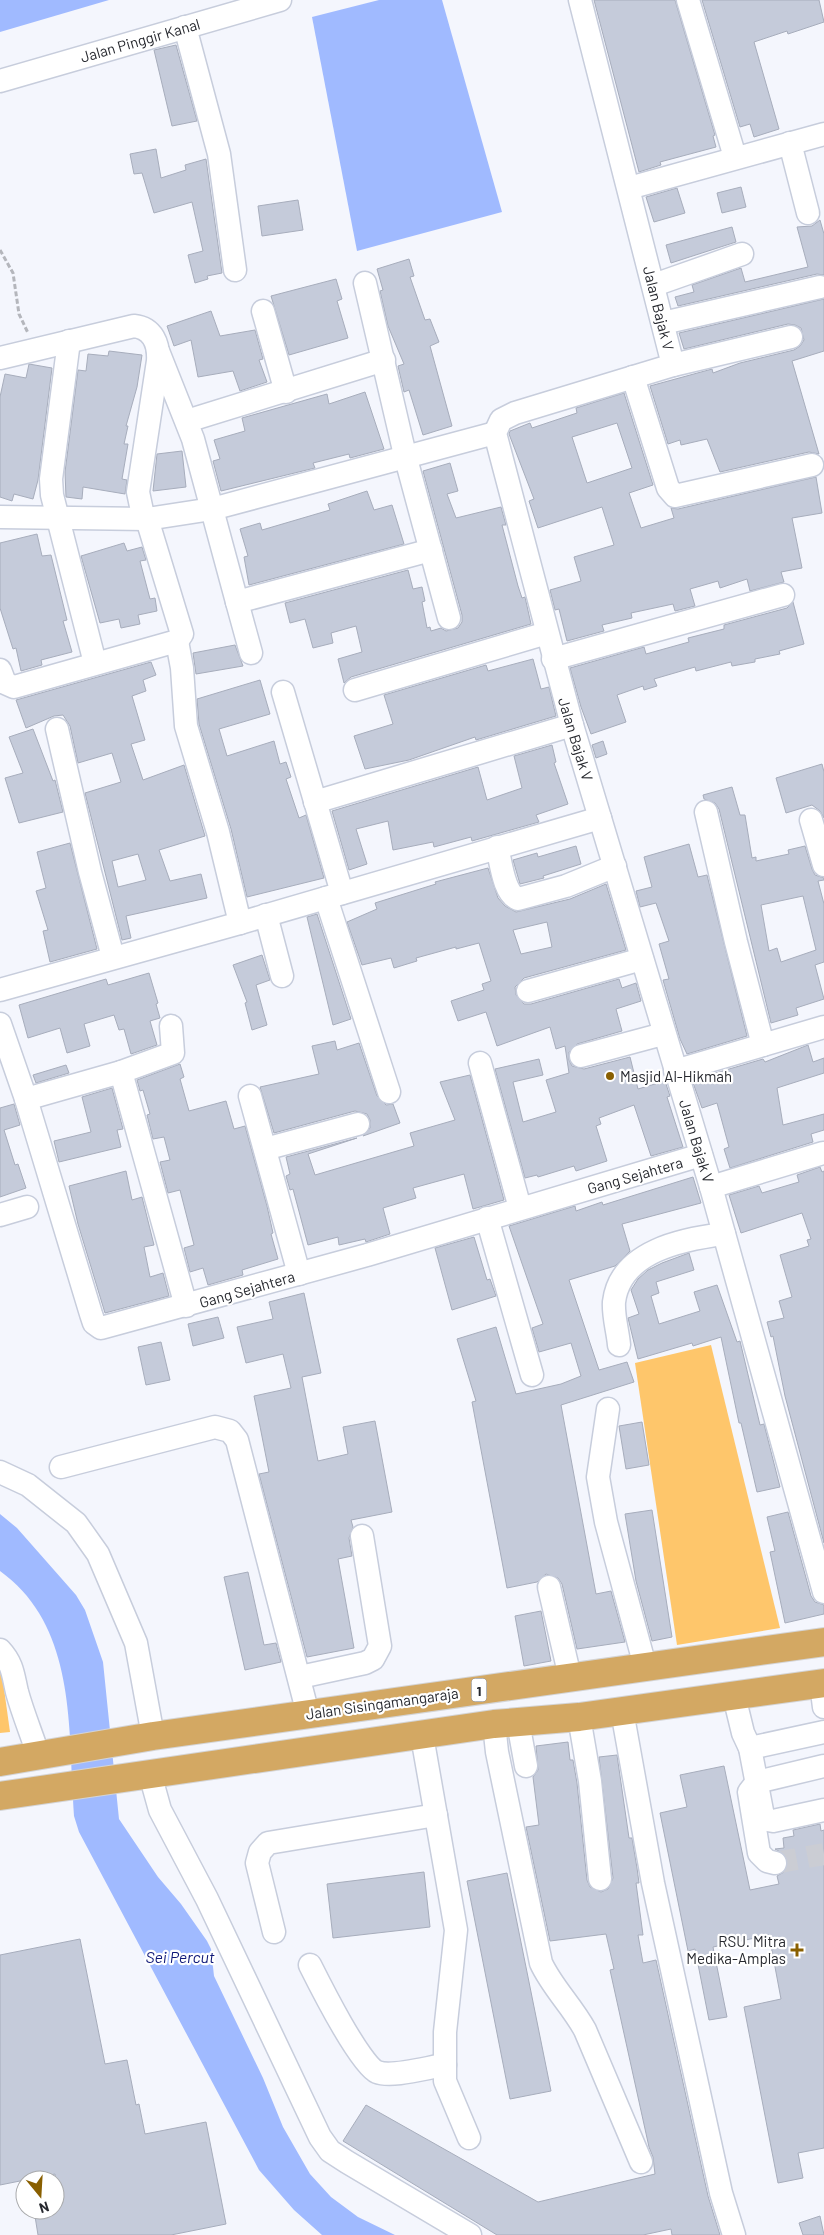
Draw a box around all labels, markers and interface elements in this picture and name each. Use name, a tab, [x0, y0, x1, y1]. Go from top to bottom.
street label: Jalan Pinggir Kanal	[78, 14, 202, 66]
street label: Jalan Bajak V	[640, 264, 678, 352]
street label: Jalan Bajak V	[555, 695, 597, 783]
place label: Masjid Al-Hikmah	[620, 1067, 732, 1085]
marker: Masjid Al-Hikmah	[604, 1070, 616, 1082]
street label: Jalan Bajak V	[676, 1097, 718, 1185]
street label: Gang Sejahtera	[585, 1153, 685, 1197]
street label: Gang Sejahtera	[197, 1267, 297, 1311]
road number: 1	[472, 1678, 486, 1702]
street label: Jalan Sisingamangaraja	[304, 1683, 460, 1723]
place label: RSU. Mitra Medika-Amplas	[686, 1932, 786, 1967]
marker: RSU. Mitra Medika-Amplas	[790, 1943, 804, 1957]
water label: Sei Percut	[145, 1947, 215, 1966]
north arrow	[15, 2170, 65, 2220]
text: N	[37, 2198, 51, 2217]

